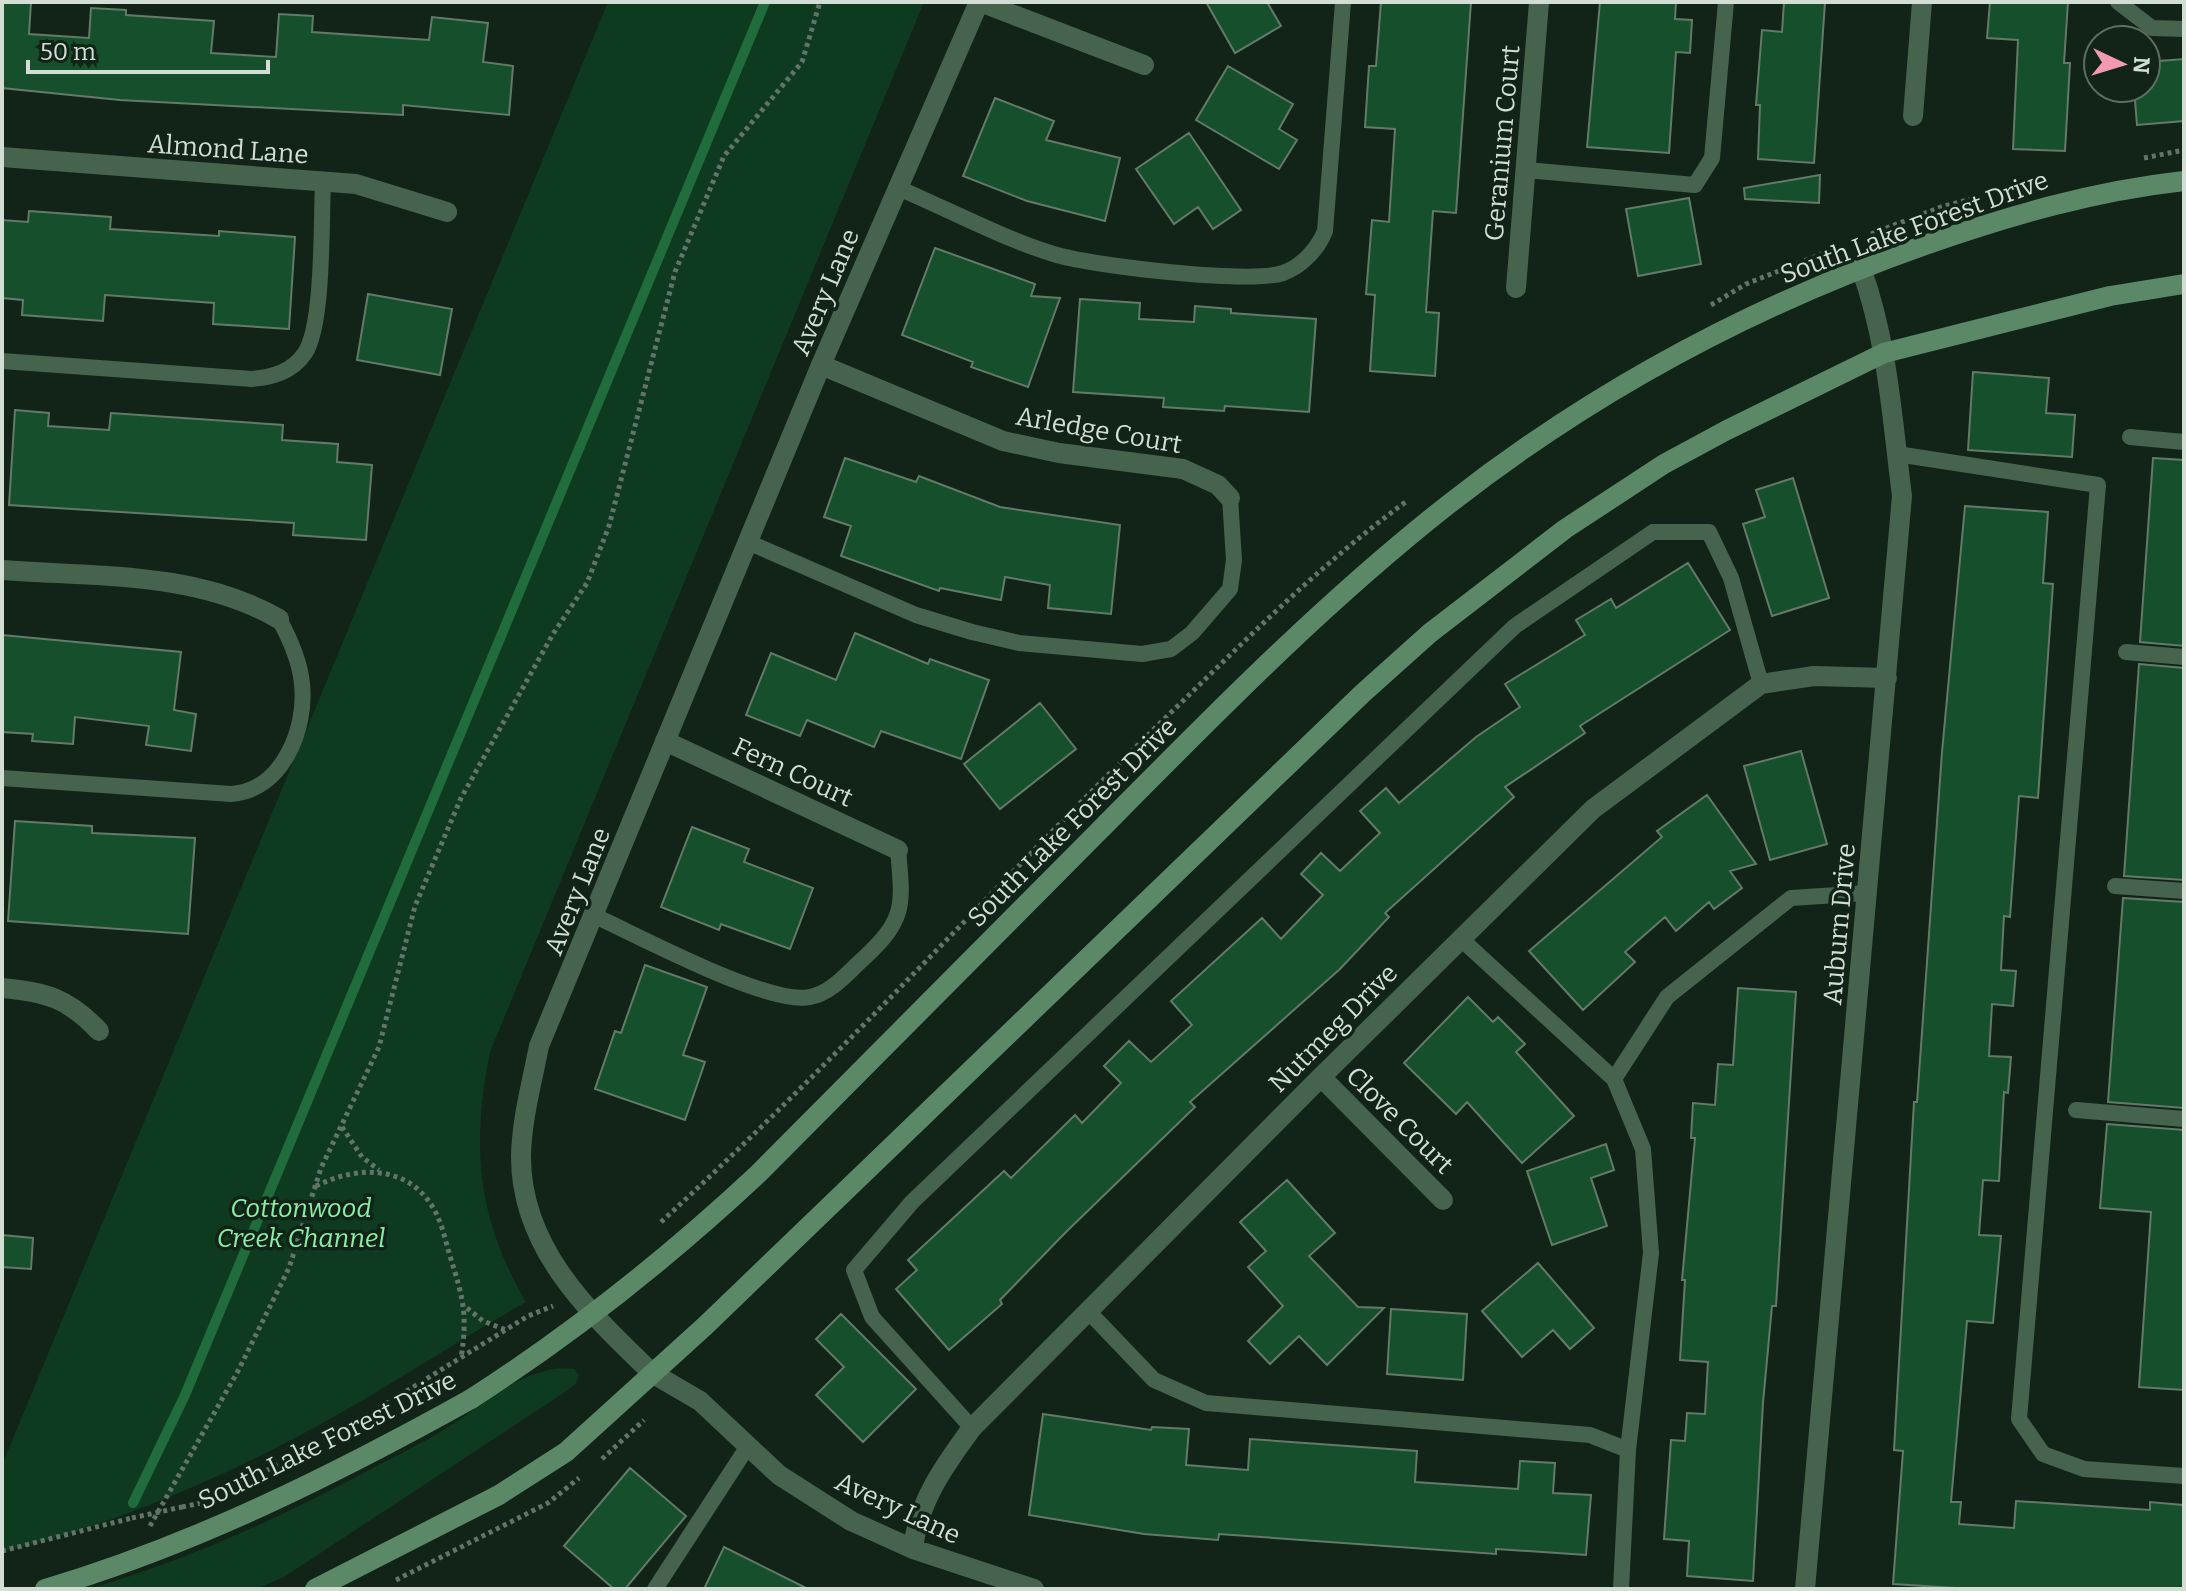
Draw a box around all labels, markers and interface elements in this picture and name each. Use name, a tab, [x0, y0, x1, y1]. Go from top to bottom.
scale bar	[28, 24, 268, 74]
north arrow	[2082, 24, 2162, 104]
text: 50 m	[40, 38, 96, 66]
street label: Geranium Court	[1478, 43, 1527, 242]
text: N	[2127, 56, 2156, 75]
street label: Almond Lane	[146, 128, 310, 171]
street label: South Lake Forest Drive	[1776, 165, 2052, 290]
street label: Avery Lane	[785, 224, 866, 360]
street label: Arledge Court	[1014, 401, 1185, 460]
street label: South Lake Forest Drive	[961, 711, 1183, 933]
street label: Fern Court	[728, 731, 858, 814]
street label: Avery Lane	[538, 823, 617, 959]
street label: Auburn Drive	[1817, 842, 1862, 1006]
street label: Nutmeg Drive	[1263, 958, 1404, 1099]
street label: Clove Court	[1340, 1060, 1460, 1181]
park label: Cottonwood Creek Channel	[217, 1193, 385, 1254]
street label: South Lake Forest Drive	[193, 1364, 461, 1516]
street label: Avery Lane	[830, 1466, 965, 1551]

